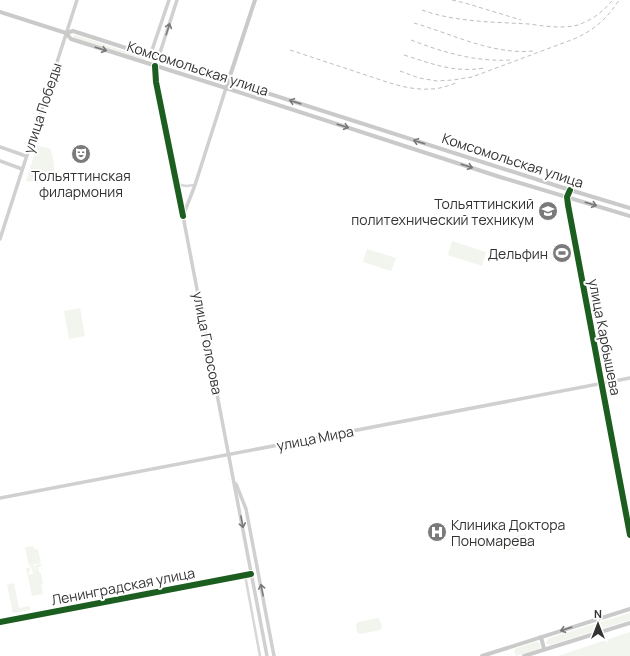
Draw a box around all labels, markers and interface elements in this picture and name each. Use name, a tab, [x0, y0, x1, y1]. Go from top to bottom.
one-way arrow	[164, 24, 172, 36]
street label: Комсомольская улица	[125, 36, 271, 100]
one-way arrow	[95, 45, 107, 53]
street label: улица Победы	[18, 60, 66, 156]
one-way arrow	[289, 98, 302, 105]
one-way arrow	[337, 123, 350, 130]
street label: Комсомольская улица	[440, 128, 586, 192]
one-way arrow	[413, 138, 426, 145]
theatre icon: Тольяттинская филармония	[70, 143, 92, 165]
one-way arrow	[460, 163, 473, 170]
place label: Тольяттинская филармония	[31, 166, 131, 201]
place label: Тольяттинский политехнический техникум	[351, 194, 534, 229]
school or university icon: Тольяттинский политехнический техникум	[537, 200, 559, 222]
one-way arrow	[585, 201, 598, 208]
sports icon: Дельфин	[551, 242, 573, 264]
place label: Дельфин	[488, 244, 548, 263]
street label: улица Карбышева	[584, 277, 626, 397]
street label: улица Голосова	[189, 290, 227, 396]
street label: улица Мира	[275, 421, 355, 455]
one-way arrow	[238, 515, 246, 528]
place label: Клиника Доктора Пономарева	[451, 515, 565, 550]
hospital icon: Клиника Доктора Пономарева	[426, 521, 448, 543]
street label: Ленинградская улица	[50, 563, 196, 609]
one-way arrow	[258, 584, 266, 597]
north arrow	[578, 604, 618, 644]
text: N	[594, 606, 602, 621]
one-way arrow	[560, 626, 573, 633]

